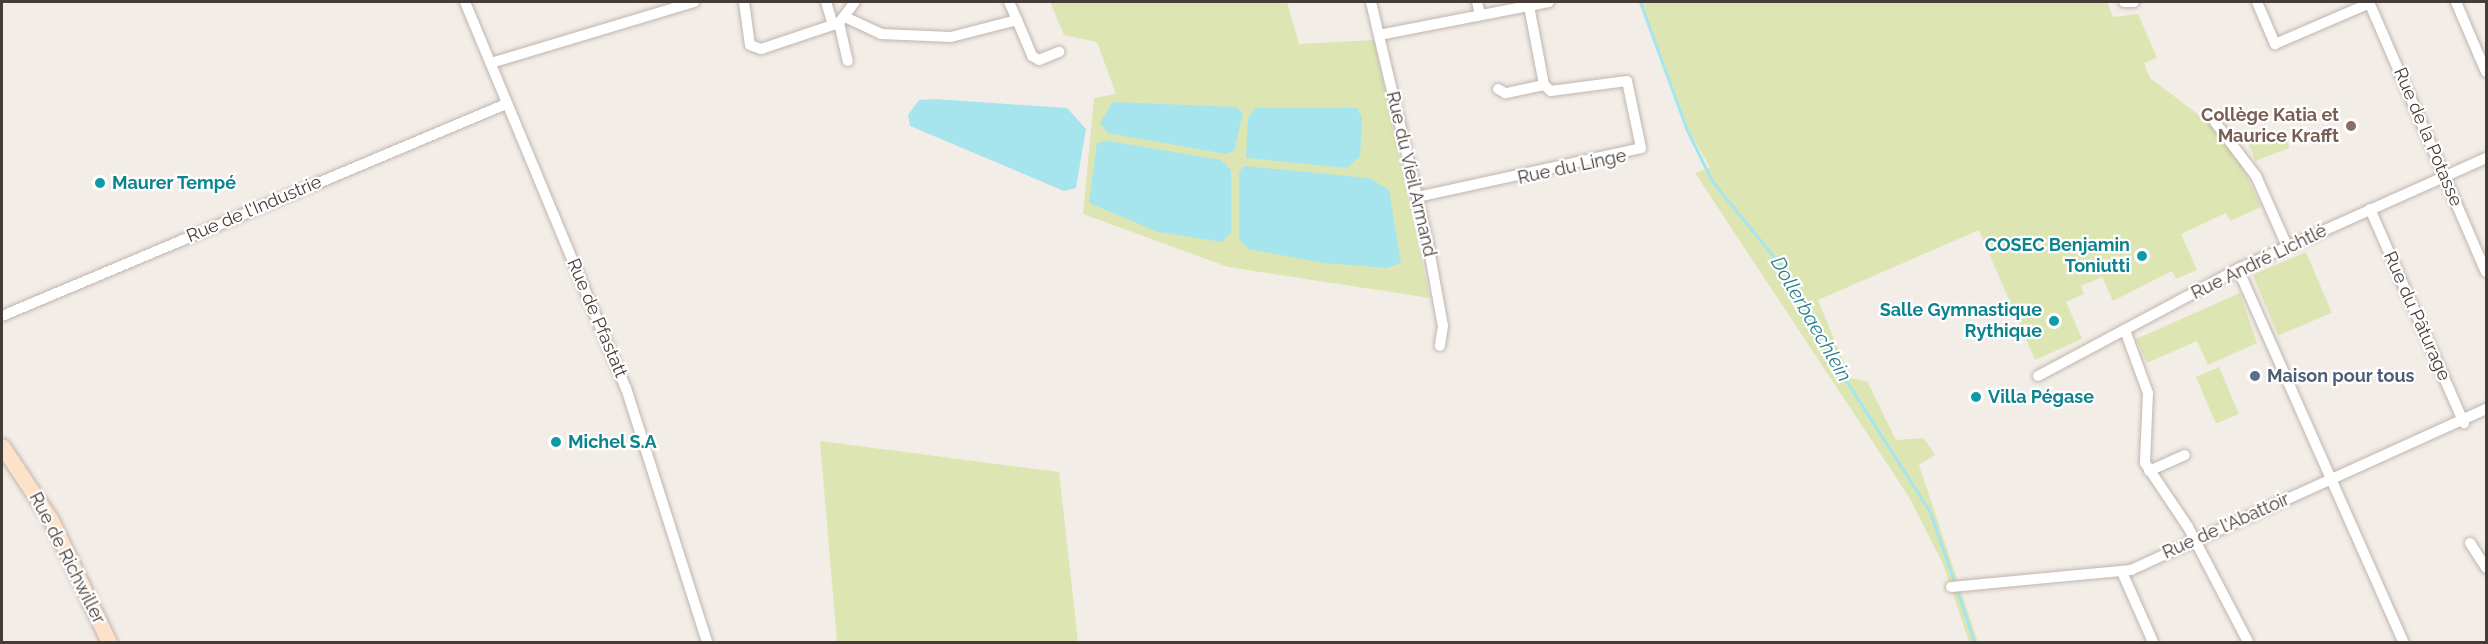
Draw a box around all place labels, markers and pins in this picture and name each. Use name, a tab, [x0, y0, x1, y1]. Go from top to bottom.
place label: Collège Katia et Maurice Krafft	[2201, 105, 2339, 148]
marker: Collège Katia et Maurice Krafft	[2344, 119, 2358, 133]
place label: Maurer Tempé	[112, 172, 237, 194]
marker: Maurer Tempé	[93, 176, 107, 190]
place label: COSEC Benjamin Toniutti	[1985, 235, 2130, 278]
marker: COSEC Benjamin Toniutti	[2135, 249, 2149, 263]
place label: Salle Gymnastique Rythique	[1880, 300, 2042, 342]
marker: Salle Gymnastique Rythique	[2047, 314, 2061, 328]
place label: Maison pour tous	[2267, 365, 2415, 387]
marker: Maison pour tous	[2248, 369, 2262, 383]
place label: Villa Pégase	[1988, 386, 2094, 408]
marker: Villa Pégase	[1969, 390, 1983, 404]
place label: Michel S.A	[568, 431, 657, 453]
marker: Michel S.A	[549, 435, 563, 449]

